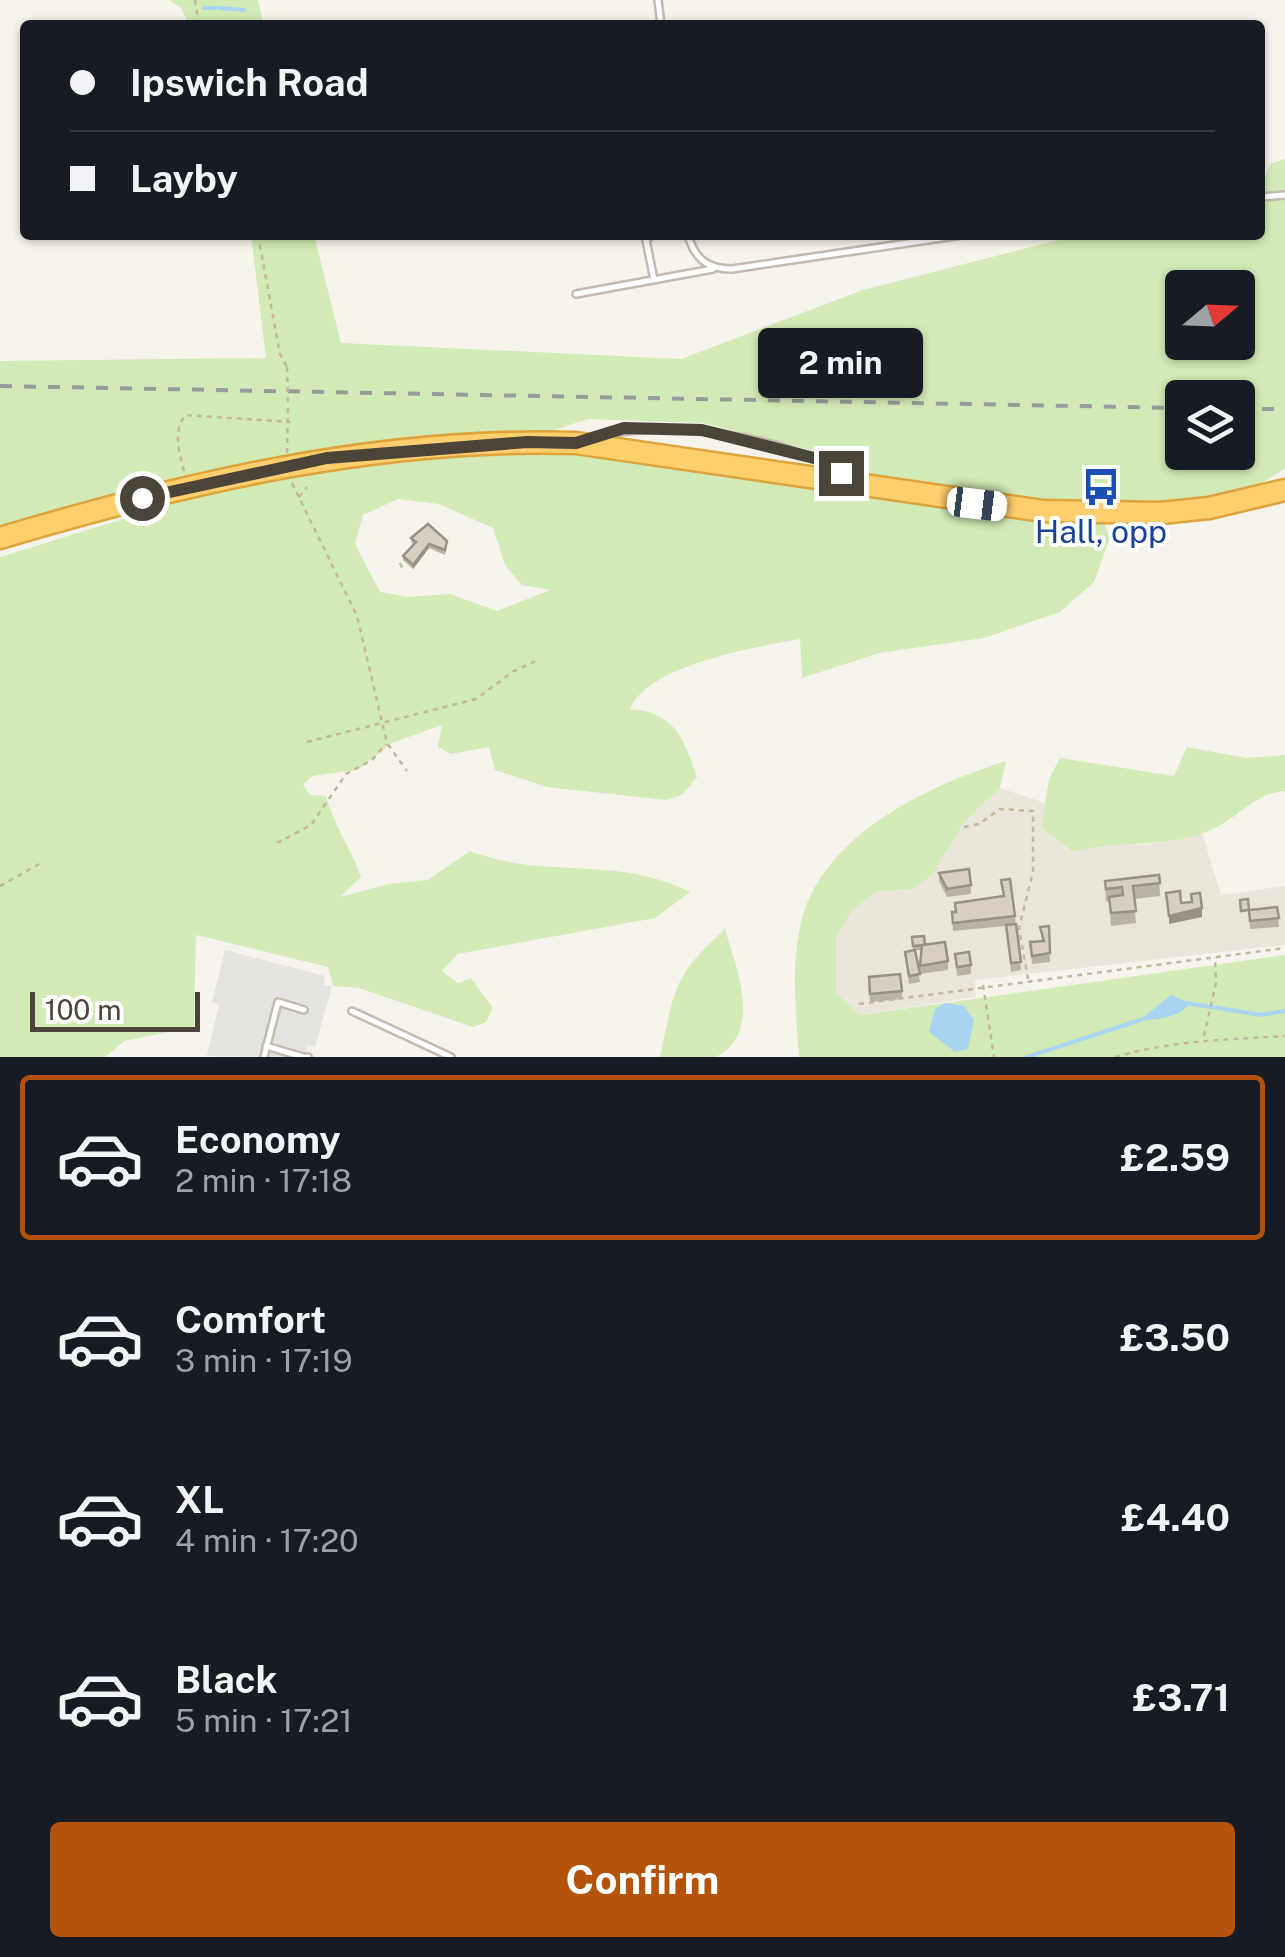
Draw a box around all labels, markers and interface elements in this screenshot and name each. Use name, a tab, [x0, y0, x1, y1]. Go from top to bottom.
text: Ipswich Road	[130, 60, 369, 105]
text: Layby	[130, 156, 238, 201]
north arrow	[1165, 270, 1255, 360]
map controls	[1165, 270, 1255, 470]
callout: 2 min	[758, 328, 924, 398]
text: 2 min	[799, 344, 882, 381]
button: layers	[1165, 380, 1255, 470]
route end	[819, 451, 864, 496]
bus stop icon: Hall, opp	[1080, 466, 1122, 508]
route start	[120, 476, 165, 521]
car	[945, 485, 1009, 523]
place label: Hall, opp	[1035, 513, 1167, 550]
scale bar	[30, 987, 200, 1032]
text: 100 m	[45, 993, 122, 1026]
icon: car	[55, 1113, 145, 1203]
text: Economy	[175, 1117, 341, 1162]
text: £2.59	[1120, 1135, 1230, 1180]
text: 2 min · 17:18	[175, 1162, 352, 1199]
icon: car	[55, 1293, 145, 1383]
text: Comfort	[175, 1297, 326, 1342]
text: £3.50	[1120, 1315, 1230, 1360]
text: 3 min · 17:19	[175, 1342, 352, 1379]
icon: car	[55, 1473, 145, 1563]
text: XL	[175, 1477, 224, 1522]
text: £4.40	[1121, 1495, 1230, 1540]
text: 4 min · 17:20	[175, 1522, 359, 1559]
icon: car	[55, 1653, 145, 1743]
text: Black	[175, 1657, 278, 1702]
text: £3.71	[1133, 1675, 1230, 1720]
text: 5 min · 17:21	[175, 1702, 352, 1739]
button: Confirm	[50, 1822, 1235, 1937]

